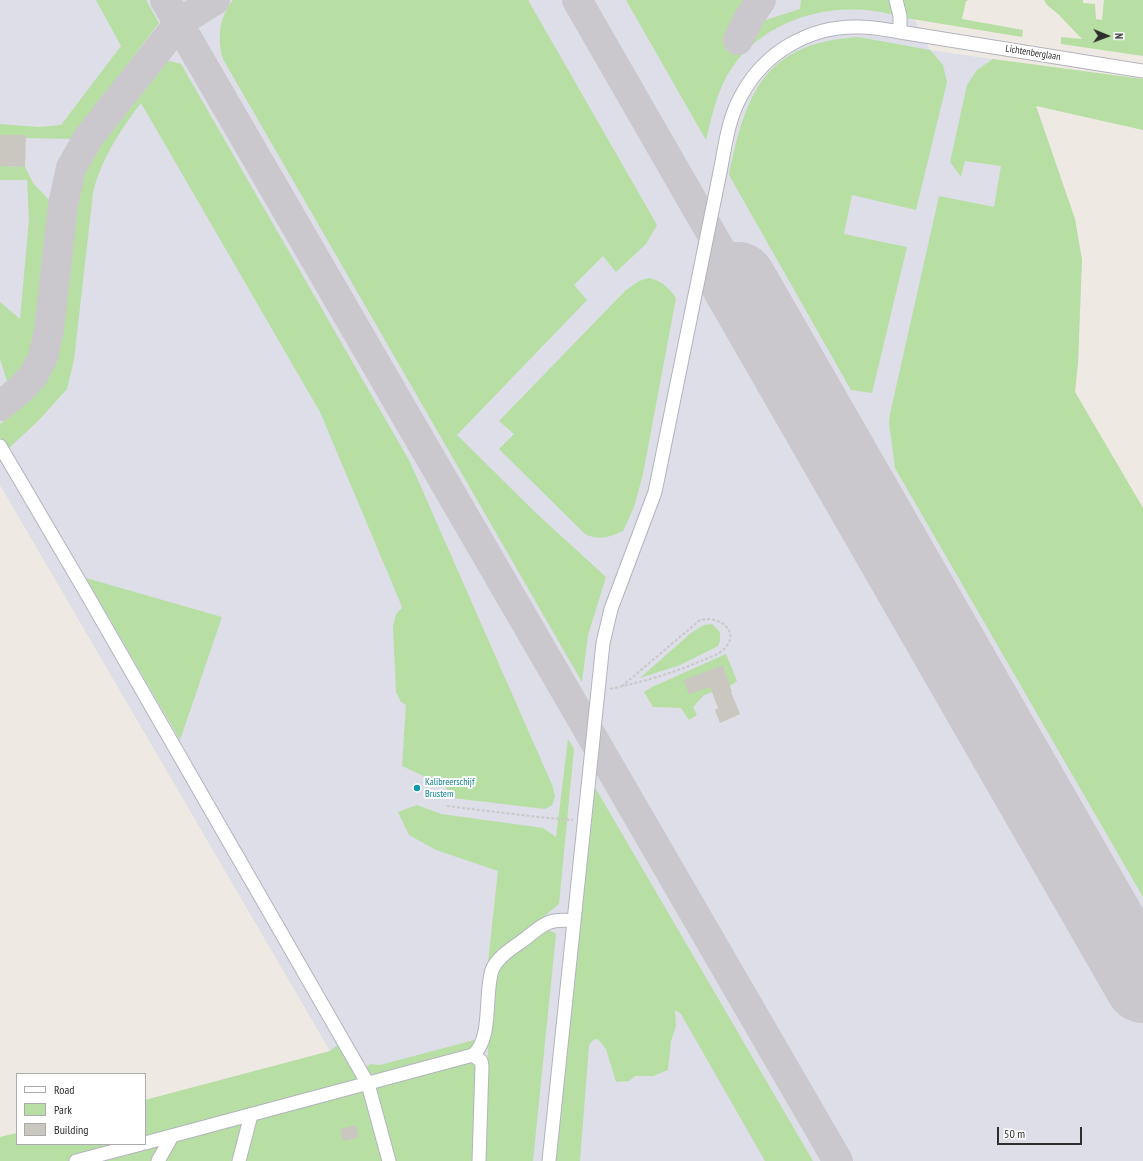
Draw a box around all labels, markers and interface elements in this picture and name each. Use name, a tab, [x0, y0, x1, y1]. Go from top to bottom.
north arrow	[1087, 16, 1127, 56]
text: N	[1112, 33, 1126, 39]
street label: Lichtenberglaan	[1005, 43, 1061, 63]
place label: Kalibreerschijf Brustem	[425, 776, 474, 800]
marker: Kalibreerschijf Brustem	[412, 783, 422, 793]
legend	[16, 1073, 146, 1145]
text: Road	[54, 1082, 74, 1097]
text: Park	[54, 1102, 72, 1117]
scale bar	[999, 1119, 1084, 1145]
text: Building	[54, 1122, 89, 1137]
text: 50 m	[1004, 1126, 1025, 1141]

